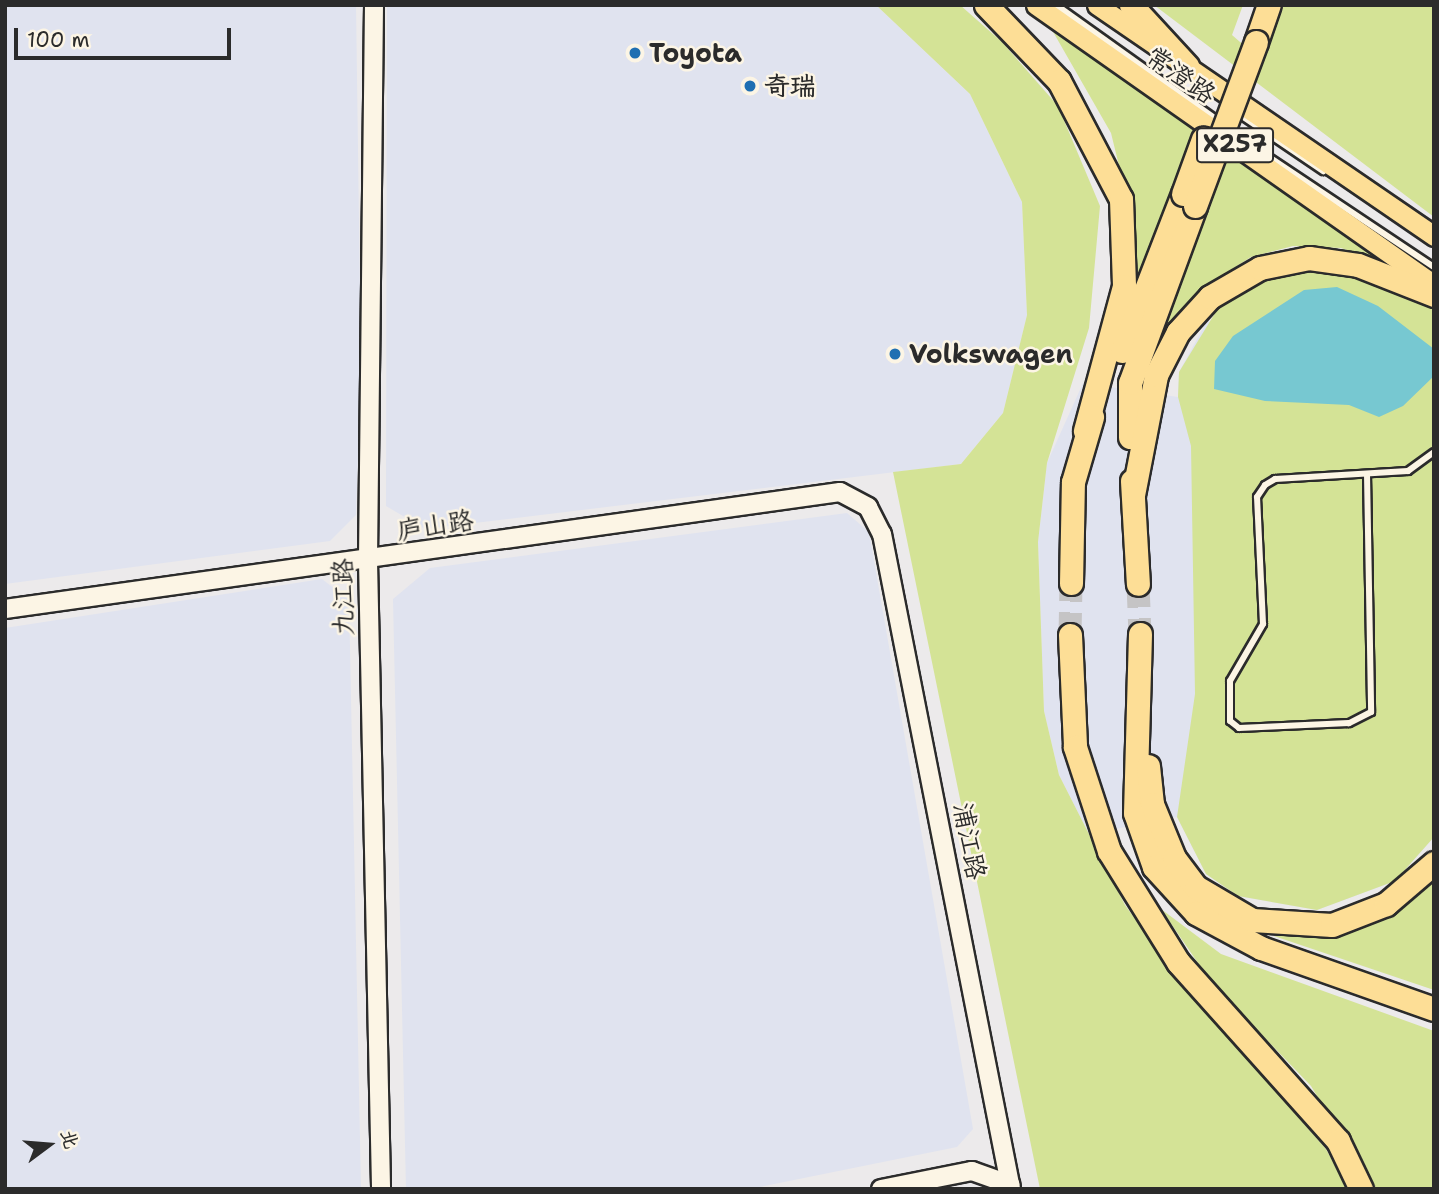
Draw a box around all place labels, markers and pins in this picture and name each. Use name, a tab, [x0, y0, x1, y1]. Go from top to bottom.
place label: Toyota	[649, 37, 742, 69]
marker: Toyota	[627, 45, 643, 61]
place label: 奇瑞	[764, 70, 816, 102]
marker: 奇瑞	[742, 78, 758, 94]
place label: Volkswagen	[909, 338, 1073, 370]
marker: Volkswagen	[887, 346, 903, 362]

